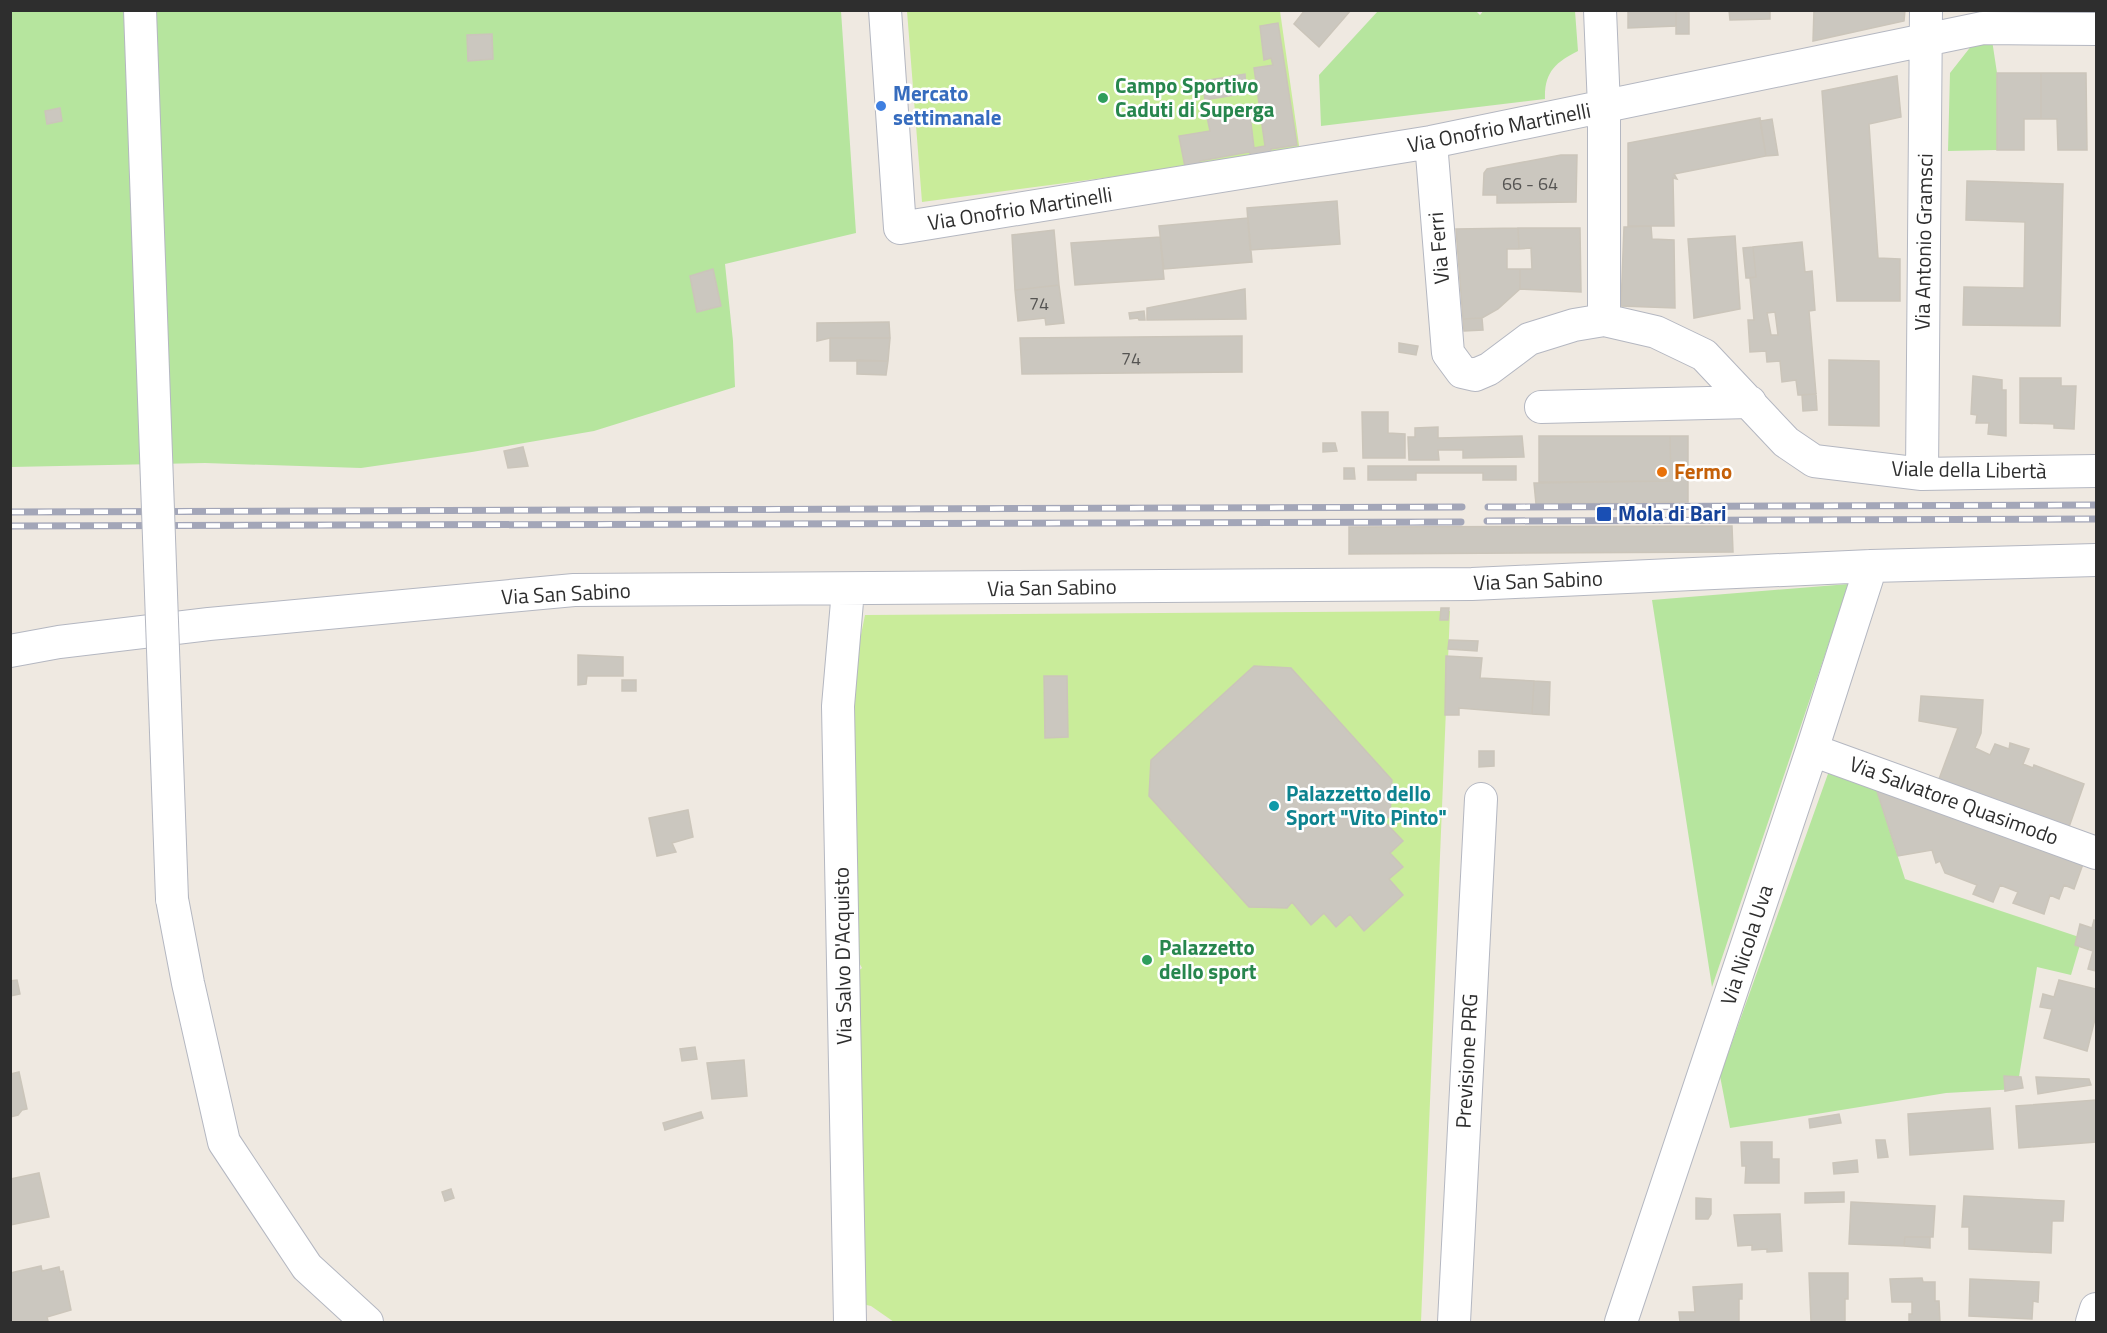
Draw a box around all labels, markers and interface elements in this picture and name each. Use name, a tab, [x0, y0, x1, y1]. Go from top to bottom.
place label: Campo Sportivo Caduti di Superga	[1115, 69, 1275, 125]
place label: Mercato settimanale	[893, 77, 1001, 133]
marker: Campo Sportivo Caduti di Superga	[1096, 91, 1110, 105]
street label: Via Onofrio Martinelli	[1404, 94, 1593, 160]
marker: Mercato settimanale	[874, 99, 888, 113]
street label: Via Antonio Gramsci	[1905, 153, 1941, 331]
house number: 66 - 64	[1502, 170, 1558, 197]
street label: Via Onofrio Martinelli	[925, 178, 1114, 238]
street label: Via Ferri	[1419, 211, 1457, 286]
house number: 74	[1029, 290, 1049, 317]
house number: 74	[1121, 345, 1141, 372]
street label: Viale della Libertà	[1891, 452, 2047, 486]
place label: Fermo	[1674, 455, 1732, 487]
marker: Fermo	[1655, 465, 1669, 479]
place label: Mola di Bari	[1618, 497, 1726, 529]
marker: Mola di Bari	[1595, 505, 1613, 523]
street label: Via San Sabino	[1473, 562, 1603, 598]
street label: Via San Sabino	[987, 570, 1117, 604]
street label: Via San Sabino	[500, 574, 632, 612]
street label: Via Salvatore Quasimodo	[1845, 747, 2063, 853]
place label: Palazzetto dello Sport "Vito Pinto"	[1286, 777, 1447, 833]
marker: Palazzetto dello Sport "Vito Pinto"	[1267, 799, 1281, 813]
street label: Via Salvo D'Acquisto	[824, 867, 860, 1045]
street label: Via Nicola Uva	[1712, 880, 1781, 1009]
place label: Palazzetto dello sport	[1159, 931, 1257, 987]
marker: Palazzetto dello sport	[1140, 953, 1154, 967]
street label: Previsione PRG	[1446, 993, 1486, 1129]

